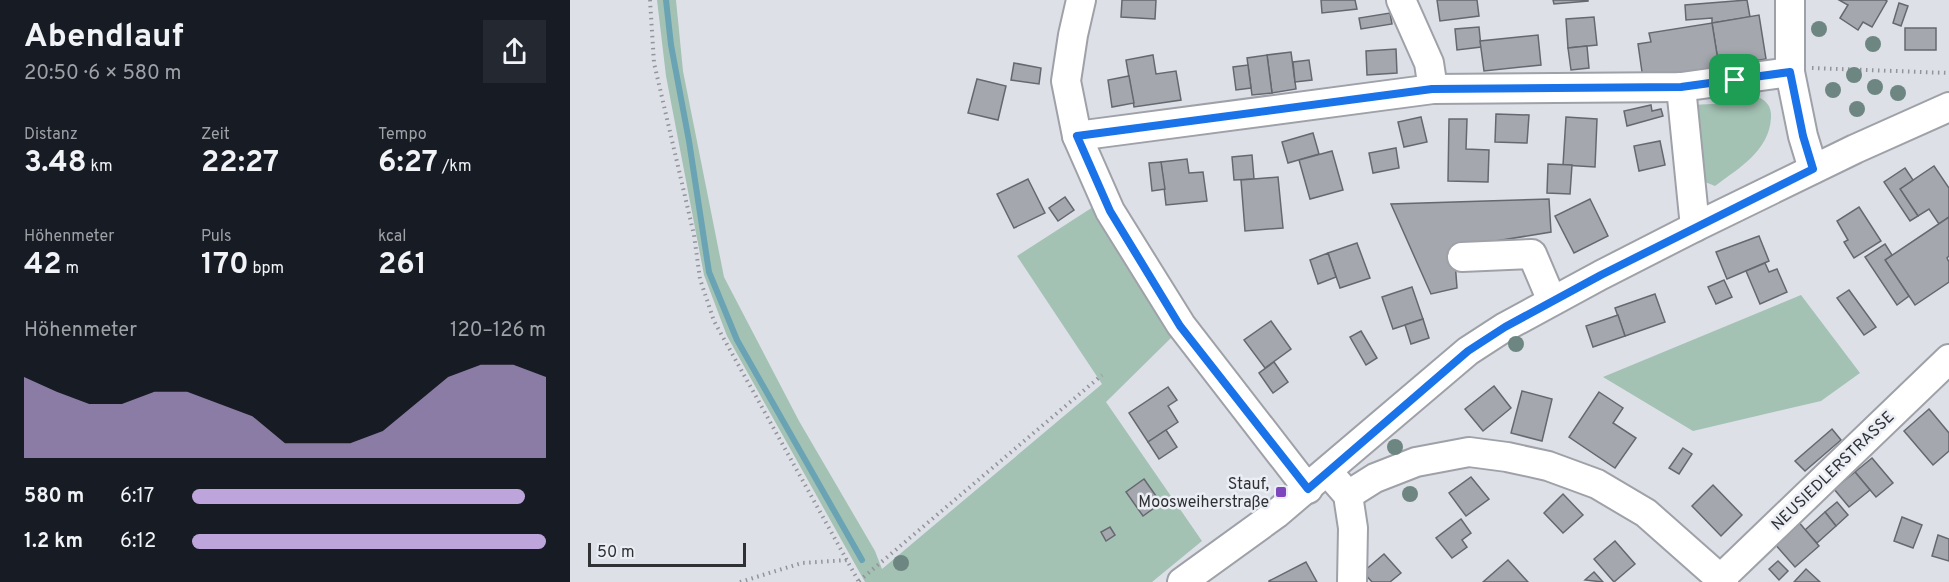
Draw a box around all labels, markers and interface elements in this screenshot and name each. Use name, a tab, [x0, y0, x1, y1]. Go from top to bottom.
text: Abendlauf	[24, 17, 184, 59]
button: share	[483, 20, 546, 83]
pin	[1709, 54, 1760, 105]
text: 20:50 · 6 × 580 m	[24, 61, 181, 87]
icon: arrive	[1718, 63, 1751, 96]
text: Distanz	[24, 125, 78, 145]
text: Zeit	[201, 125, 230, 145]
text: Tempo	[378, 125, 427, 145]
text: 3.48	[24, 145, 87, 182]
text: 22:27	[201, 145, 279, 182]
text: 6:27	[378, 145, 438, 182]
text: km	[87, 157, 113, 177]
text: /km	[438, 157, 471, 177]
text: Höhenmeter	[24, 227, 114, 247]
text: Puls	[201, 227, 232, 247]
text: kcal	[378, 227, 406, 247]
text: 42	[24, 247, 62, 284]
text: 170	[201, 247, 249, 284]
text: 261	[378, 247, 427, 284]
text: m	[62, 259, 79, 279]
text: bpm	[249, 259, 284, 279]
text: Höhenmeter	[24, 318, 137, 344]
text: 120–126 m	[450, 318, 546, 344]
street label: NEUSIEDLERSTRASSE	[1768, 408, 1899, 535]
place label: Stauf, Moosweiherstraße	[1138, 475, 1269, 513]
text: 580 m	[24, 484, 84, 510]
text: 6:17	[120, 484, 154, 510]
marker: Stauf, Moosweiherstraße	[1274, 485, 1288, 499]
text: 1.2 km	[24, 529, 83, 555]
text: 6:12	[120, 529, 156, 555]
scale bar	[588, 540, 746, 568]
text: 50 m	[597, 543, 635, 563]

